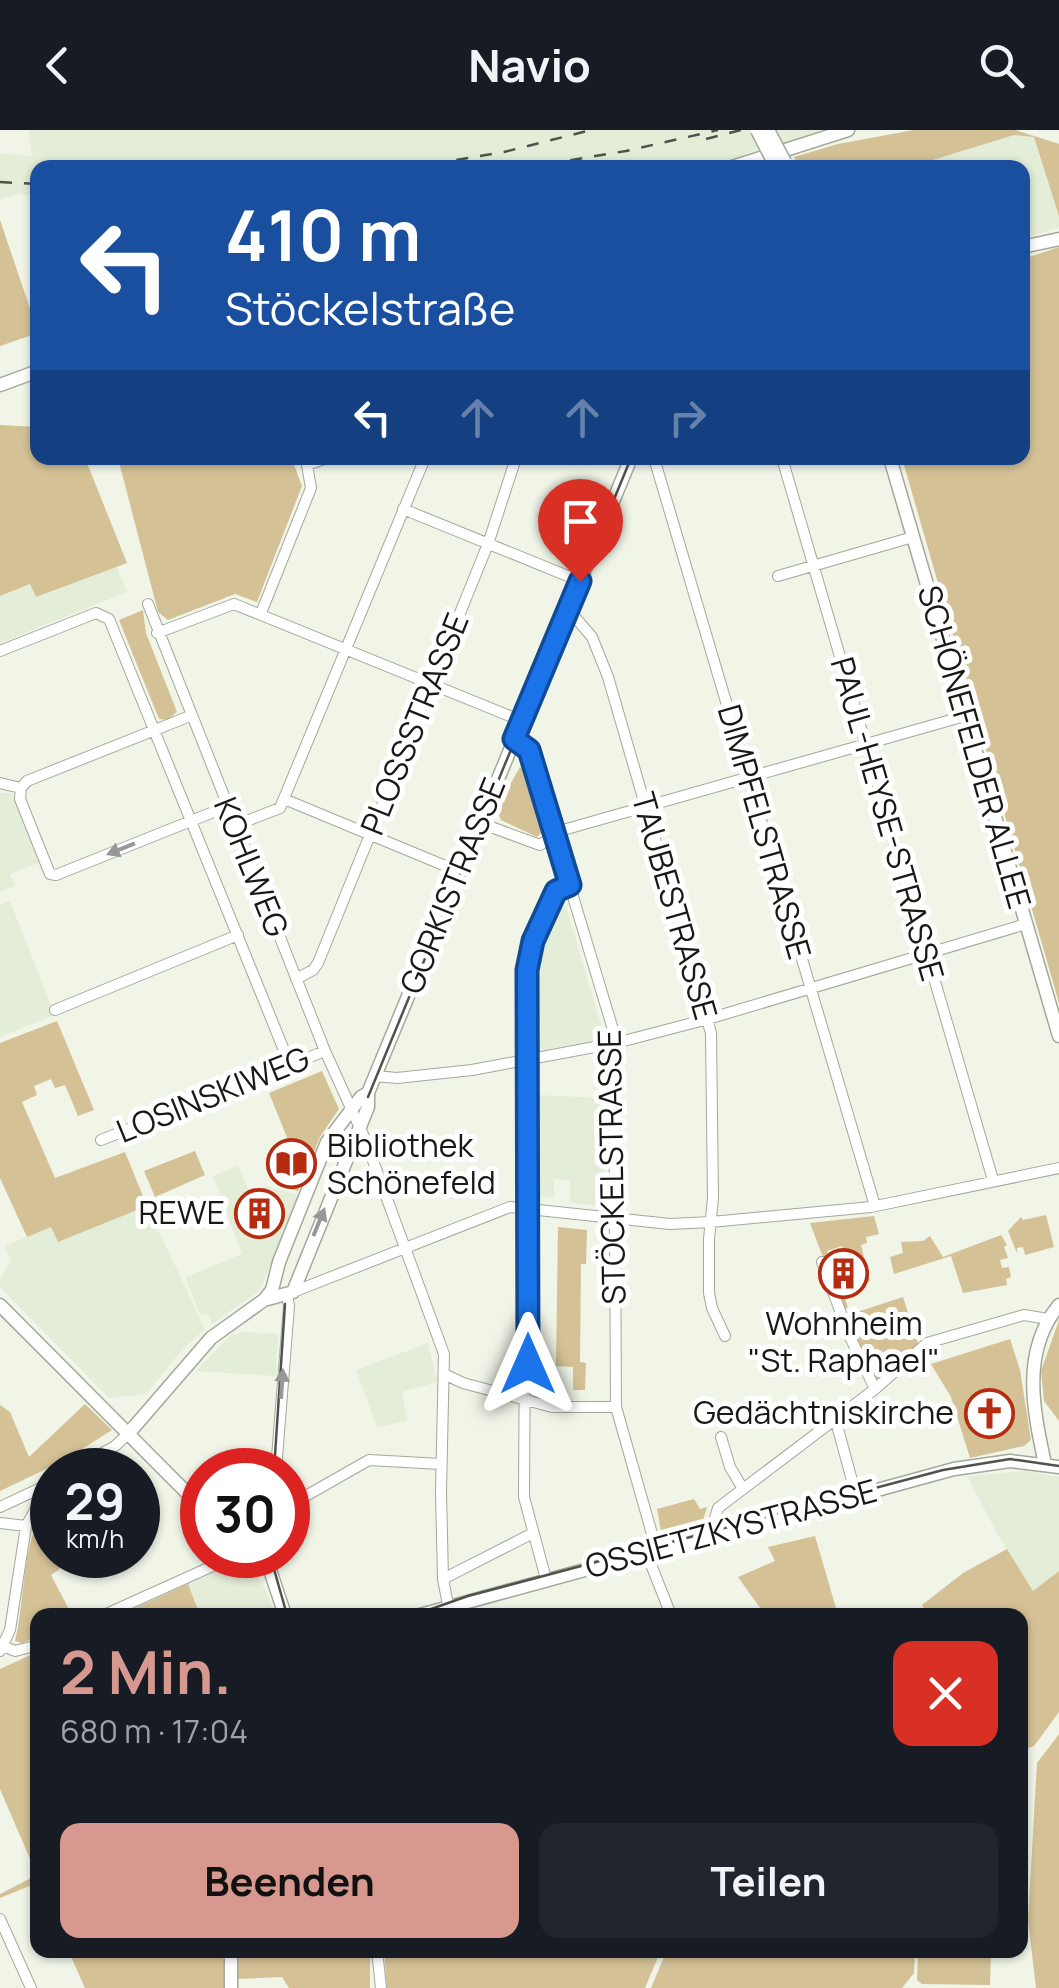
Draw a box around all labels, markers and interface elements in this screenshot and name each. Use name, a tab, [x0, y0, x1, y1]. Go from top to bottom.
text: Navio	[468, 34, 591, 96]
icon: back	[30, 38, 85, 93]
icon: search	[974, 38, 1029, 93]
text: 410 m	[225, 186, 421, 282]
icon: left	[60, 200, 190, 330]
text: Stöckelstraße	[225, 277, 515, 339]
icon: left	[345, 390, 400, 445]
icon: ahead	[450, 390, 505, 445]
icon: ahead	[555, 390, 610, 445]
icon: right	[660, 390, 715, 445]
pin	[538, 479, 623, 582]
icon: arrive	[553, 494, 608, 549]
street label: SCHÖNEFELDER ALLEE	[908, 580, 1042, 913]
street label: PLOSSSTRASSE	[350, 606, 479, 841]
street label: PAUL-HEYSE-STRASSE	[821, 652, 955, 986]
street label: DIMPFELSTRASSE	[708, 699, 822, 964]
street label: GORKISTRASSE	[389, 771, 515, 1000]
street label: TAUBESTRASSE	[622, 787, 728, 1024]
street label: KOHLWEG	[204, 790, 300, 943]
one-way arrow	[106, 841, 136, 857]
street label: STÖCKELSTRASSE	[587, 1029, 635, 1305]
street label: LOSINSKIWEG	[110, 1035, 315, 1153]
place label: Bibliothek Schönefeld	[327, 1123, 496, 1204]
library icon: Bibliothek Schönefeld	[266, 1138, 318, 1190]
building icon: REWE	[234, 1187, 286, 1239]
place label: REWE	[138, 1190, 225, 1234]
one-way arrow	[311, 1207, 327, 1237]
building icon: Wohnheim "St. Raphael"	[818, 1248, 870, 1300]
place label: Wohnheim "St. Raphael"	[748, 1301, 940, 1382]
position arrow	[476, 1312, 580, 1416]
one-way arrow	[274, 1367, 290, 1399]
church icon: Gedächtniskirche	[963, 1387, 1015, 1439]
place label: Gedächtniskirche	[693, 1390, 954, 1434]
speed limit sign: 30	[180, 1448, 310, 1578]
text: 29	[65, 1467, 125, 1535]
street label: OSSIETZKYSTRASSE	[580, 1468, 881, 1588]
text: km/h	[66, 1521, 124, 1556]
text: 2 Min.	[60, 1630, 232, 1712]
button: close	[893, 1641, 998, 1746]
text: 680 m · 17:04	[60, 1709, 248, 1753]
button: Beenden	[60, 1823, 519, 1938]
button: Teilen	[539, 1823, 998, 1938]

